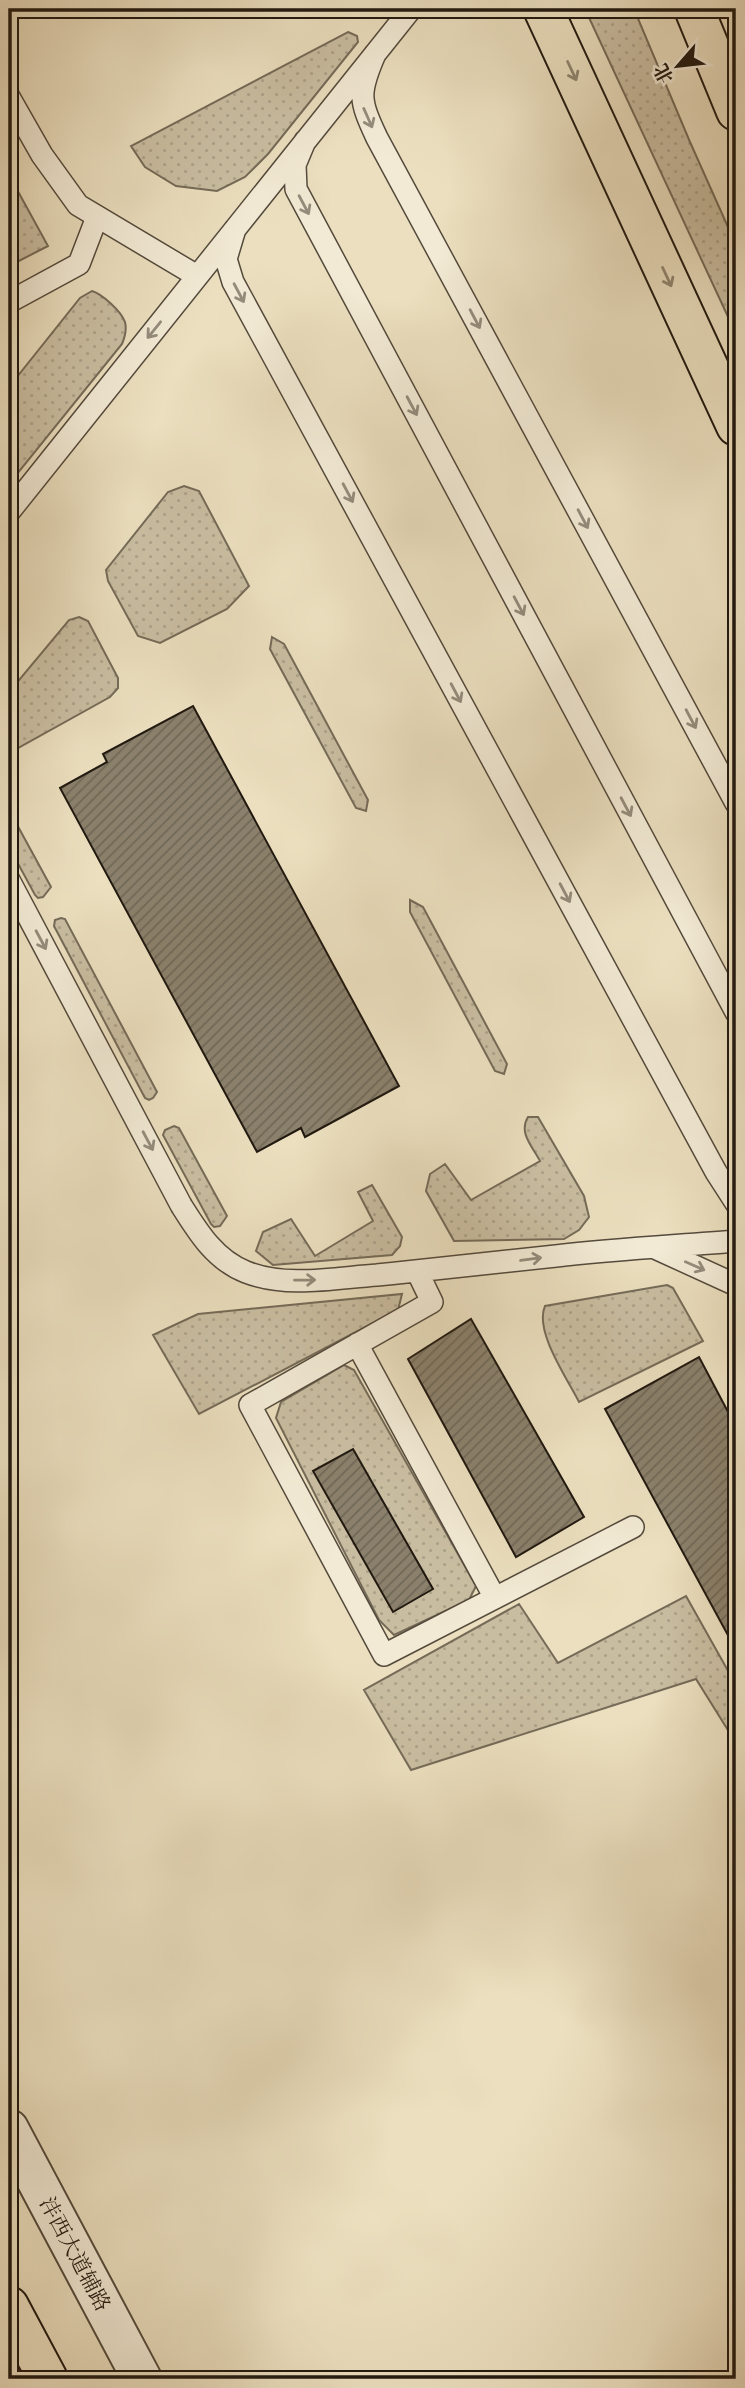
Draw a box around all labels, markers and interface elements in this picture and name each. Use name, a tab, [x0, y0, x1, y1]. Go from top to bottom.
north arrow	[644, 32, 714, 102]
text: 北	[650, 59, 679, 87]
one-way arrow	[566, 60, 579, 81]
one-way arrow	[362, 107, 375, 129]
one-way arrow	[298, 194, 312, 215]
one-way arrow	[661, 266, 675, 287]
one-way arrow	[233, 283, 247, 303]
one-way arrow	[468, 308, 482, 329]
one-way arrow	[146, 320, 162, 338]
one-way arrow	[406, 395, 419, 416]
one-way arrow	[341, 483, 355, 503]
one-way arrow	[576, 509, 590, 529]
one-way arrow	[512, 596, 526, 616]
one-way arrow	[449, 683, 463, 703]
one-way arrow	[684, 709, 698, 729]
one-way arrow	[620, 796, 634, 817]
one-way arrow	[558, 883, 572, 903]
one-way arrow	[35, 929, 48, 950]
one-way arrow	[141, 1130, 155, 1151]
one-way arrow	[519, 1252, 542, 1265]
one-way arrow	[684, 1260, 705, 1273]
one-way arrow	[293, 1273, 316, 1287]
street label: 沣西大道辅路	[33, 2193, 115, 2316]

